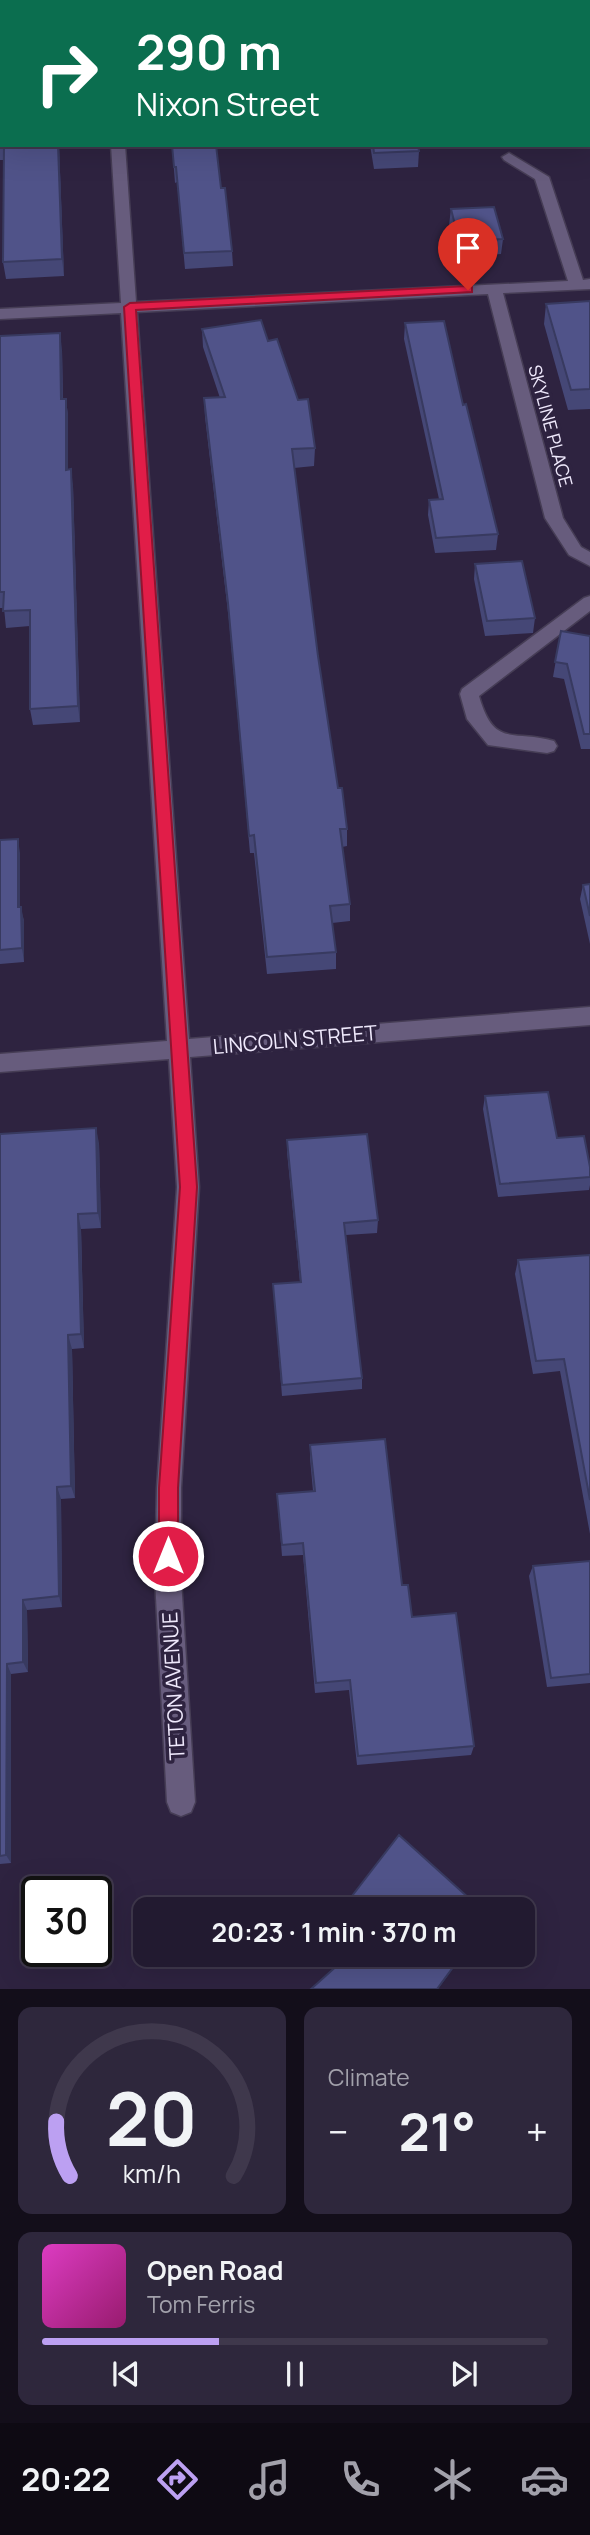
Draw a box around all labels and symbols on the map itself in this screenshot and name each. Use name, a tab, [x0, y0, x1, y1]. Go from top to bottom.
pin	[438, 218, 498, 290]
street label: SKYLINE PLACE	[523, 362, 579, 490]
street label: LINCOLN STREET	[212, 1018, 379, 1060]
position arrow	[131, 1519, 205, 1593]
street label: TETON AVENUE	[155, 1611, 191, 1761]
speed limit sign: 30	[21, 1876, 112, 1967]

